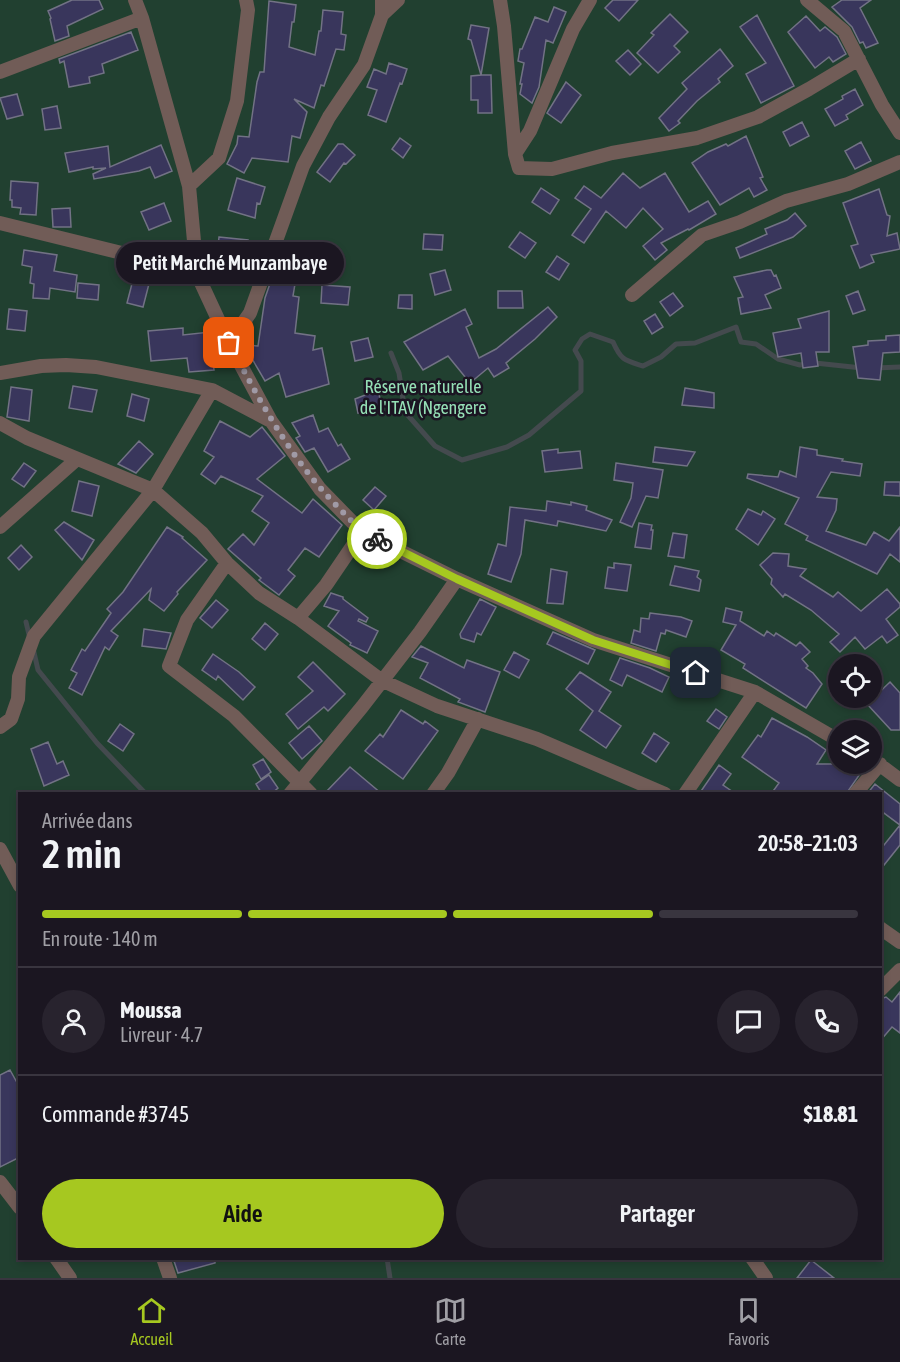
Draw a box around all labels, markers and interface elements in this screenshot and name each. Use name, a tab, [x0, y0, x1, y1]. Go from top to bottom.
callout: Petit Marché Munzambaye	[115, 241, 343, 283]
text: Petit Marché Munzambaye	[133, 251, 327, 274]
pin	[203, 317, 254, 368]
icon: bag	[212, 326, 245, 359]
park label: Réserve naturelle de l'ITAV (Ngengere	[360, 376, 486, 418]
courier	[347, 509, 407, 569]
icon: bike	[361, 523, 394, 556]
pin	[670, 647, 721, 698]
map controls	[828, 654, 882, 774]
button: locate	[828, 654, 882, 708]
icon: home	[679, 656, 712, 689]
button: layers	[828, 720, 882, 774]
text: Arrivée dans	[42, 809, 133, 832]
text: 20:58–21:03	[758, 830, 858, 856]
text: 2 min	[42, 832, 122, 876]
text: En route · 140 m	[42, 927, 158, 950]
button: person	[42, 990, 105, 1053]
button: chat	[717, 990, 780, 1053]
button: phone	[795, 990, 858, 1053]
text: Moussa	[120, 997, 181, 1023]
text: Livreur · 4.7	[120, 1023, 203, 1046]
text: Commande #3745	[42, 1101, 189, 1127]
text: $18.81	[803, 1101, 858, 1127]
button: Aide	[42, 1179, 444, 1248]
button: Partager	[456, 1179, 858, 1248]
tab: Accueil	[130, 1294, 173, 1348]
tab: Carte	[434, 1294, 467, 1348]
tab: Favoris	[728, 1294, 770, 1348]

